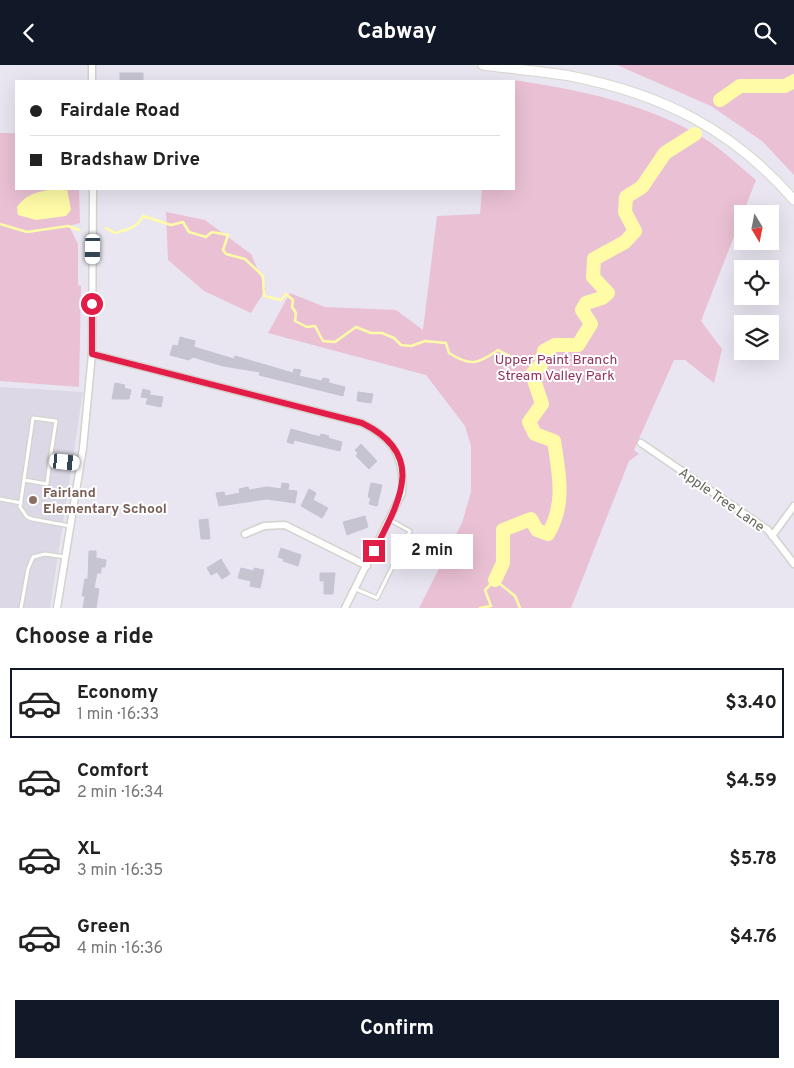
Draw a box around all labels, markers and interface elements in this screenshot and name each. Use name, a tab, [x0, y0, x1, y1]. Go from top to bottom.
icon: back	[15, 19, 43, 47]
text: Cabway	[357, 19, 437, 46]
icon: search	[751, 19, 779, 47]
text: Fairdale Road	[60, 99, 180, 123]
text: Bradshaw Drive	[60, 148, 200, 172]
north arrow	[734, 205, 779, 250]
map controls	[734, 205, 779, 360]
car	[85, 234, 100, 264]
button: locate	[734, 260, 779, 305]
route start	[81, 293, 103, 315]
button: layers	[734, 315, 779, 360]
park label: Upper Paint Branch Stream Valley Park	[495, 352, 617, 385]
car	[49, 453, 80, 471]
street label: Apple Tree Lane	[675, 464, 767, 536]
place label: Fairland Elementary School	[43, 485, 167, 518]
marker: Fairland Elementary School	[27, 494, 39, 506]
callout: 2 min	[392, 533, 474, 569]
route end	[363, 540, 385, 562]
text: 2 min	[411, 541, 453, 561]
text: Choose a ride	[15, 624, 153, 651]
icon: car	[17, 681, 62, 726]
text: Economy	[77, 681, 158, 705]
text: $3.40	[725, 691, 777, 715]
text: 1 min · 16:33	[77, 705, 159, 725]
icon: car	[17, 759, 62, 804]
text: Comfort	[77, 759, 149, 783]
text: $4.59	[725, 769, 777, 793]
text: 2 min · 16:34	[77, 783, 163, 803]
icon: car	[17, 837, 62, 882]
text: XL	[77, 837, 100, 861]
text: $5.78	[729, 847, 777, 871]
text: 3 min · 16:35	[77, 861, 163, 881]
icon: car	[17, 915, 62, 960]
text: Green	[77, 915, 130, 939]
text: $4.76	[729, 925, 777, 949]
text: 4 min · 16:36	[77, 939, 163, 959]
button: Confirm	[15, 1000, 779, 1058]

